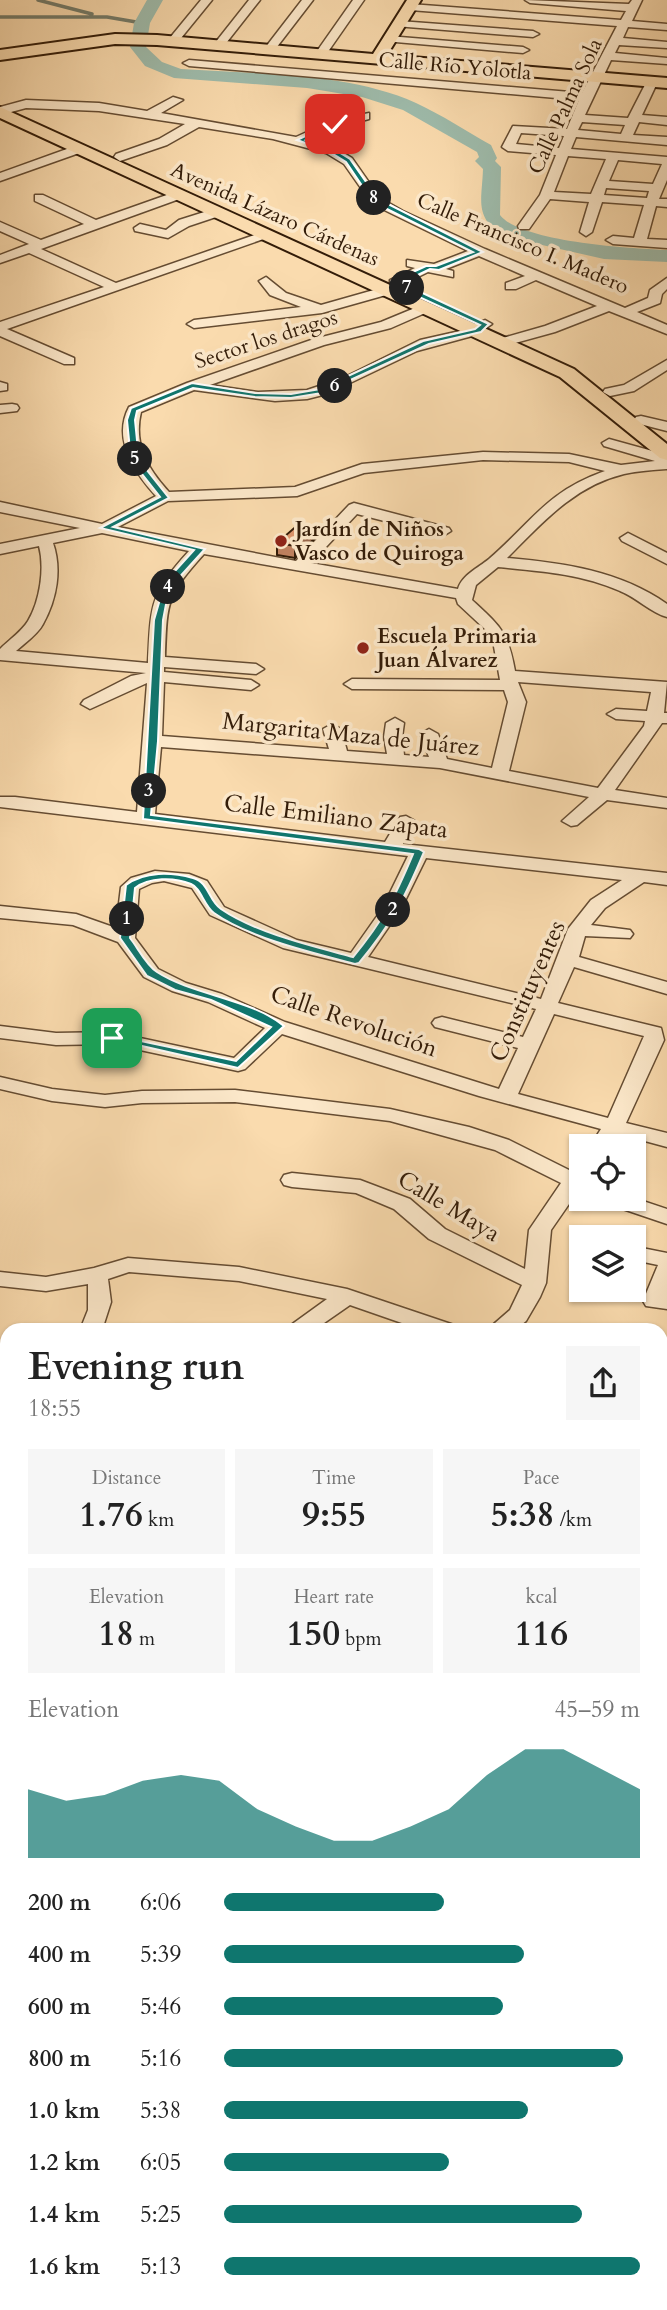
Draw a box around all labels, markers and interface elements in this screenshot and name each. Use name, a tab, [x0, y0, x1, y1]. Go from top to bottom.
street label: Calle Palma Sola	[521, 34, 610, 179]
street label: Calle Río Yolotla	[377, 45, 533, 88]
pin	[305, 94, 365, 154]
icon: check	[316, 105, 354, 143]
street label: Avenida Lázaro Cárdenas	[166, 155, 384, 274]
pin: 8	[356, 180, 392, 216]
text: 8	[369, 184, 378, 210]
street label: Calle Francisco I. Madero	[412, 186, 633, 301]
pin: 7	[390, 270, 424, 306]
text: 7	[402, 274, 411, 300]
street label: Sector los dragos	[191, 303, 341, 376]
pin: 6	[318, 368, 352, 404]
text: 6	[330, 372, 339, 398]
pin: 5	[118, 442, 152, 476]
text: 5	[130, 445, 139, 471]
place label: Jardín de Niños Vasco de Quiroga	[292, 515, 464, 568]
marker: Jardín de Niños Vasco de Quiroga	[273, 533, 289, 549]
pin: 4	[150, 570, 186, 604]
text: 4	[163, 573, 172, 599]
place label: Escuela Primaria Juan Álvarez	[374, 622, 538, 675]
marker: Escuela Primaria Juan Álvarez	[355, 640, 371, 656]
street label: Margarita Maza de Juárez	[221, 705, 481, 764]
pin: 3	[132, 774, 166, 808]
text: 3	[144, 777, 153, 803]
street label: Calle Emiliano Zapata	[222, 786, 450, 847]
pin: 2	[376, 892, 410, 928]
text: 2	[388, 896, 397, 922]
pin: 1	[110, 902, 144, 936]
text: 1	[122, 905, 131, 931]
street label: Constituyentes	[482, 915, 573, 1067]
street label: Calle Revolución	[266, 977, 442, 1066]
pin	[82, 1008, 142, 1068]
icon: arrive	[93, 1019, 131, 1057]
map controls	[569, 1134, 646, 1302]
button: locate	[569, 1134, 646, 1211]
street label: Calle Maya	[391, 1163, 507, 1250]
button: layers	[569, 1225, 646, 1302]
text: Evening run	[28, 1341, 244, 1393]
button: share	[566, 1346, 640, 1420]
text: 18:55	[28, 1393, 81, 1424]
text: Distance	[92, 1465, 161, 1491]
text: Time	[312, 1465, 356, 1491]
text: Pace	[523, 1465, 560, 1491]
text: 1.76	[79, 1491, 143, 1539]
text: 9:55	[302, 1491, 366, 1539]
text: 5:38	[491, 1491, 555, 1539]
text: km	[143, 1507, 174, 1533]
text: /km	[555, 1507, 592, 1533]
text: Elevation	[89, 1584, 164, 1610]
text: Heart rate	[294, 1584, 374, 1610]
text: kcal	[525, 1584, 557, 1610]
text: 18	[98, 1610, 134, 1658]
text: 150	[286, 1610, 340, 1658]
text: 116	[514, 1610, 568, 1658]
text: m	[134, 1626, 155, 1652]
text: bpm	[340, 1626, 382, 1652]
text: Elevation	[28, 1694, 119, 1725]
text: 45–59 m	[555, 1694, 640, 1725]
text: 200 m	[28, 1887, 91, 1918]
text: 6:06	[140, 1887, 181, 1918]
text: 400 m	[28, 1939, 91, 1970]
text: 5:39	[140, 1939, 181, 1970]
text: 600 m	[28, 1991, 91, 2022]
text: 5:46	[140, 1991, 181, 2022]
text: 800 m	[28, 2043, 91, 2074]
text: 5:16	[140, 2043, 181, 2074]
text: 1.0 km	[28, 2095, 100, 2126]
text: 5:38	[140, 2095, 181, 2126]
text: 1.2 km	[28, 2147, 100, 2178]
text: 6:05	[140, 2147, 181, 2178]
text: 1.4 km	[28, 2199, 100, 2230]
text: 5:25	[140, 2199, 181, 2230]
text: 1.6 km	[28, 2251, 100, 2282]
text: 5:13	[140, 2251, 181, 2282]

